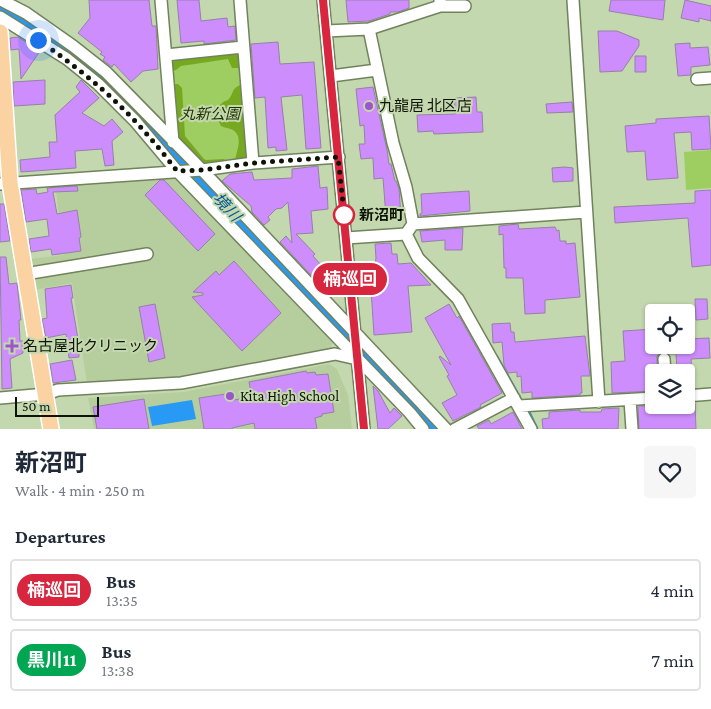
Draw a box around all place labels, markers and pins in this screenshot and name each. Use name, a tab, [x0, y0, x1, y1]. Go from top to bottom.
place label: 九龍居 北区店	[379, 97, 472, 114]
marker: 九龍居 北区店	[363, 100, 375, 112]
marker: 新沼町	[333, 204, 355, 226]
place label: 新沼町	[359, 207, 404, 223]
place label: 名古屋北クリニック	[23, 337, 158, 354]
marker: 名古屋北クリニック	[5, 339, 19, 353]
place label: Kita High School	[240, 388, 339, 405]
marker: Kita High School	[224, 390, 236, 402]

